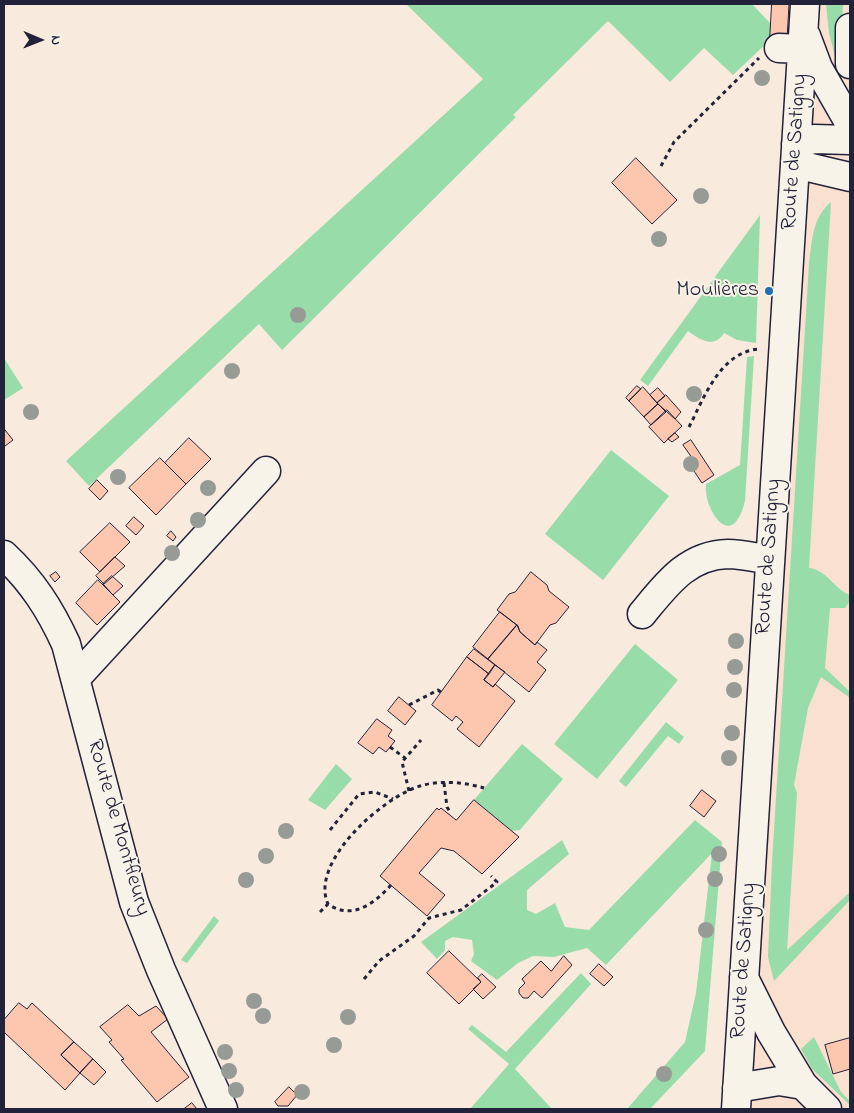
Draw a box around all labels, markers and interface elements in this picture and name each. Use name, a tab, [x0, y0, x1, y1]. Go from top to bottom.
north arrow	[15, 15, 65, 65]
text: N	[45, 35, 66, 45]
street label: Route de Satigny	[777, 73, 815, 231]
place label: Moulières	[676, 278, 759, 304]
marker: Moulières	[763, 285, 775, 297]
street label: Route de Satigny	[751, 478, 789, 636]
street label: Route de Montfleury	[79, 737, 155, 919]
street label: Route de Satigny	[726, 882, 764, 1040]

